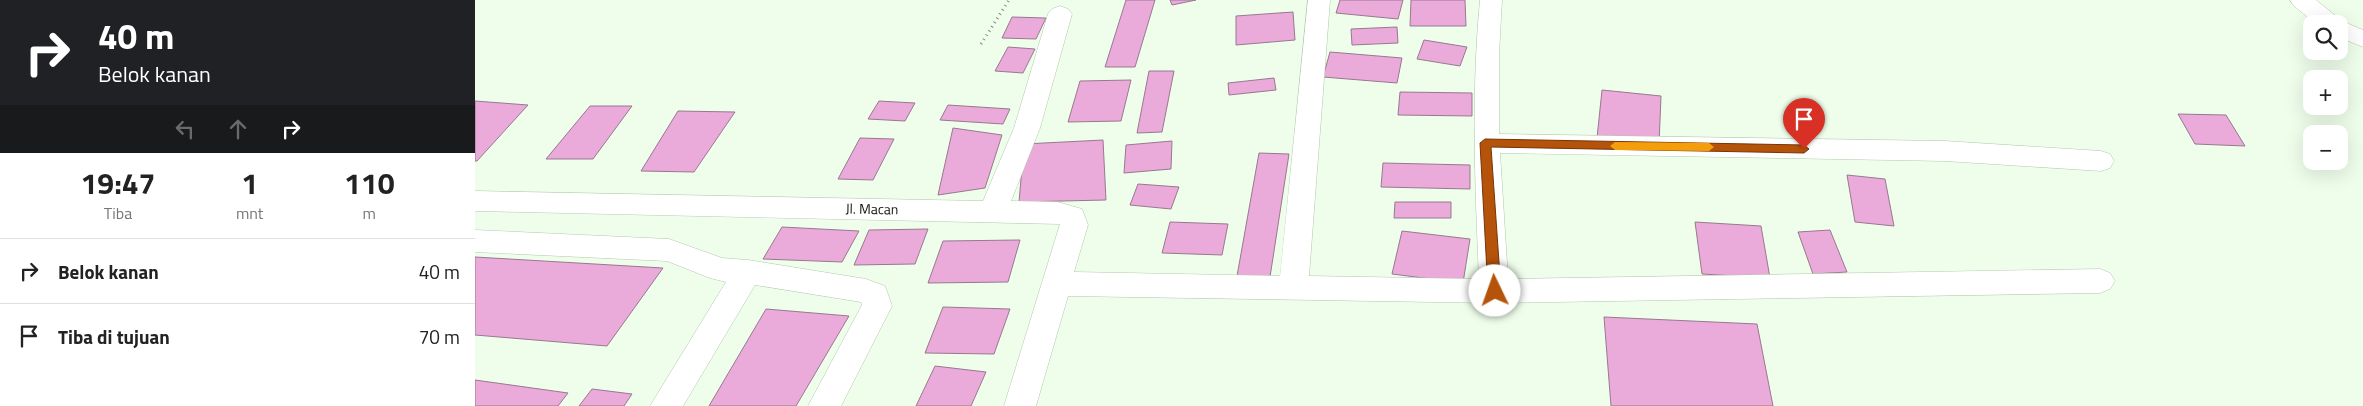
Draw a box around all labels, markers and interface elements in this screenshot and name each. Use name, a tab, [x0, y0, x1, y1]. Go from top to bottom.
text: 40 m	[98, 9, 174, 63]
map controls	[2303, 15, 2348, 170]
button: search	[2303, 15, 2348, 60]
icon: right	[15, 20, 80, 85]
text: Belok kanan	[98, 57, 211, 91]
button: +	[2303, 70, 2348, 115]
pin	[1783, 98, 1825, 149]
icon: arrive	[1790, 105, 1818, 133]
icon: left	[171, 115, 199, 143]
icon: ahead	[224, 115, 252, 143]
icon: right	[277, 115, 305, 143]
button: −	[2303, 125, 2348, 170]
text: 19:47	[81, 160, 155, 206]
text: 1	[241, 160, 258, 206]
text: 110	[344, 160, 394, 206]
street label: Jl. Macan	[845, 198, 899, 219]
text: Tiba	[104, 201, 132, 225]
text: mnt	[236, 201, 264, 225]
text: m	[363, 201, 376, 225]
icon: right	[15, 257, 43, 285]
text: Belok kanan	[58, 257, 159, 286]
text: 40 m	[419, 257, 460, 286]
position arrow	[1468, 264, 1520, 316]
icon: arrive	[15, 322, 43, 350]
text: Tiba di tujuan	[58, 322, 170, 351]
text: 70 m	[419, 322, 460, 351]

